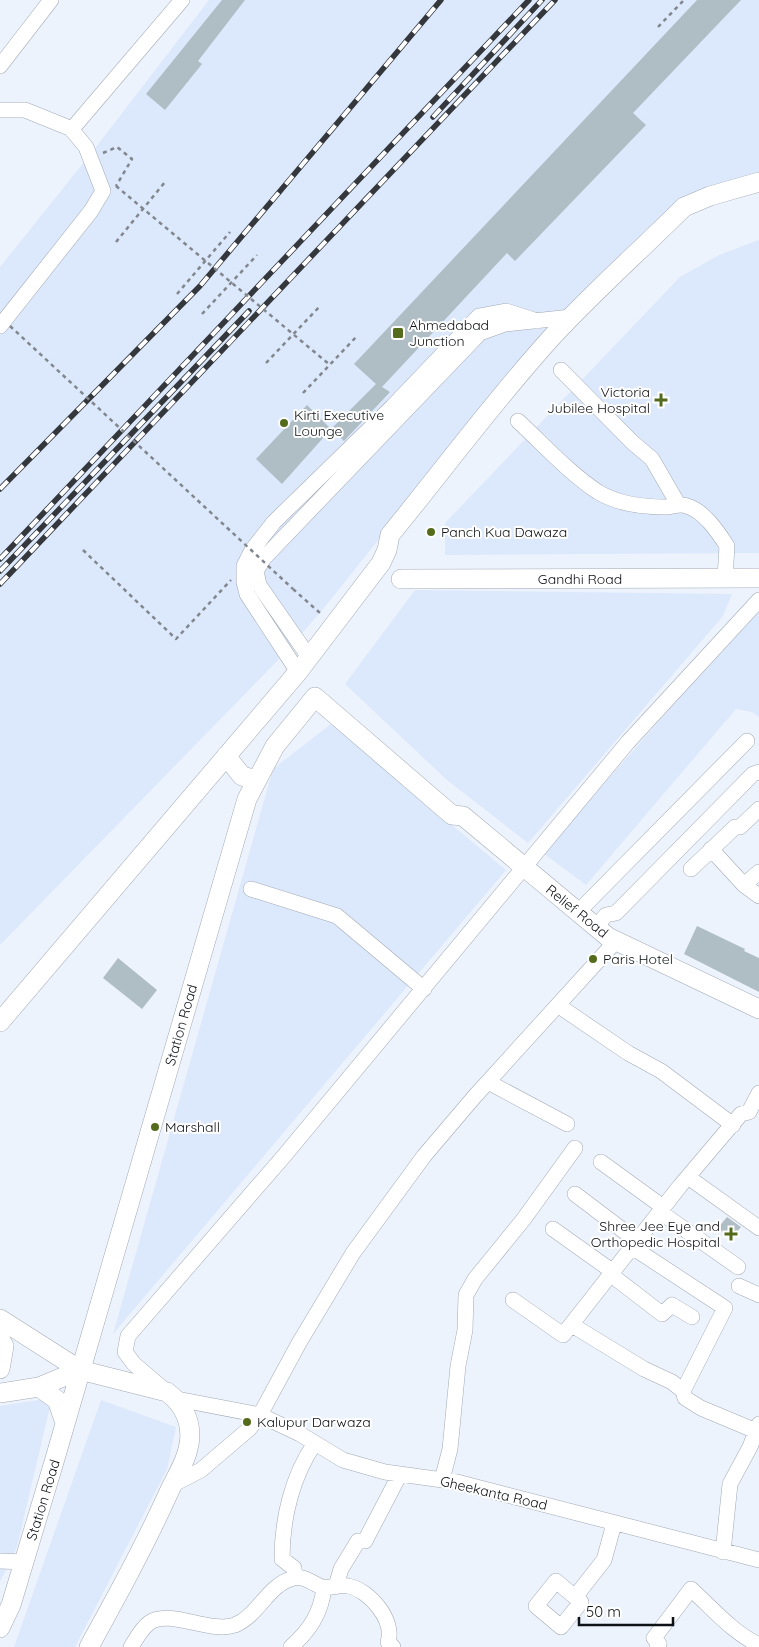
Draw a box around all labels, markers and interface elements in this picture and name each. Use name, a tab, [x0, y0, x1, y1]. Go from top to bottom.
place label: Ahmedabad Junction	[409, 316, 489, 350]
marker: Ahmedabad Junction	[391, 326, 405, 340]
place label: Victoria Jubilee Hospital	[547, 383, 650, 417]
marker: Victoria Jubilee Hospital	[654, 393, 668, 407]
place label: Kirti Executive Lounge	[294, 406, 384, 440]
marker: Kirti Executive Lounge	[278, 417, 290, 429]
place label: Panch Kua Dawaza	[441, 523, 567, 541]
marker: Panch Kua Dawaza	[425, 526, 437, 538]
street label: Gandhi Road	[538, 570, 622, 588]
street label: Relief Road	[542, 880, 612, 942]
place label: Paris Hotel	[603, 950, 673, 968]
marker: Paris Hotel	[587, 953, 599, 965]
street label: Station Road	[161, 982, 201, 1068]
place label: Marshall	[165, 1118, 220, 1136]
marker: Marshall	[149, 1121, 161, 1133]
place label: Shree Jee Eye and Orthopedic Hospital	[591, 1217, 720, 1251]
marker: Shree Jee Eye and Orthopedic Hospital	[724, 1227, 738, 1241]
place label: Kalupur Darwaza	[257, 1413, 371, 1431]
marker: Kalupur Darwaza	[241, 1416, 253, 1428]
street label: Station Road	[22, 1457, 64, 1543]
street label: Gheekanta Road	[439, 1472, 549, 1514]
scale bar	[579, 1594, 673, 1626]
text: 50 m	[586, 1602, 621, 1621]

